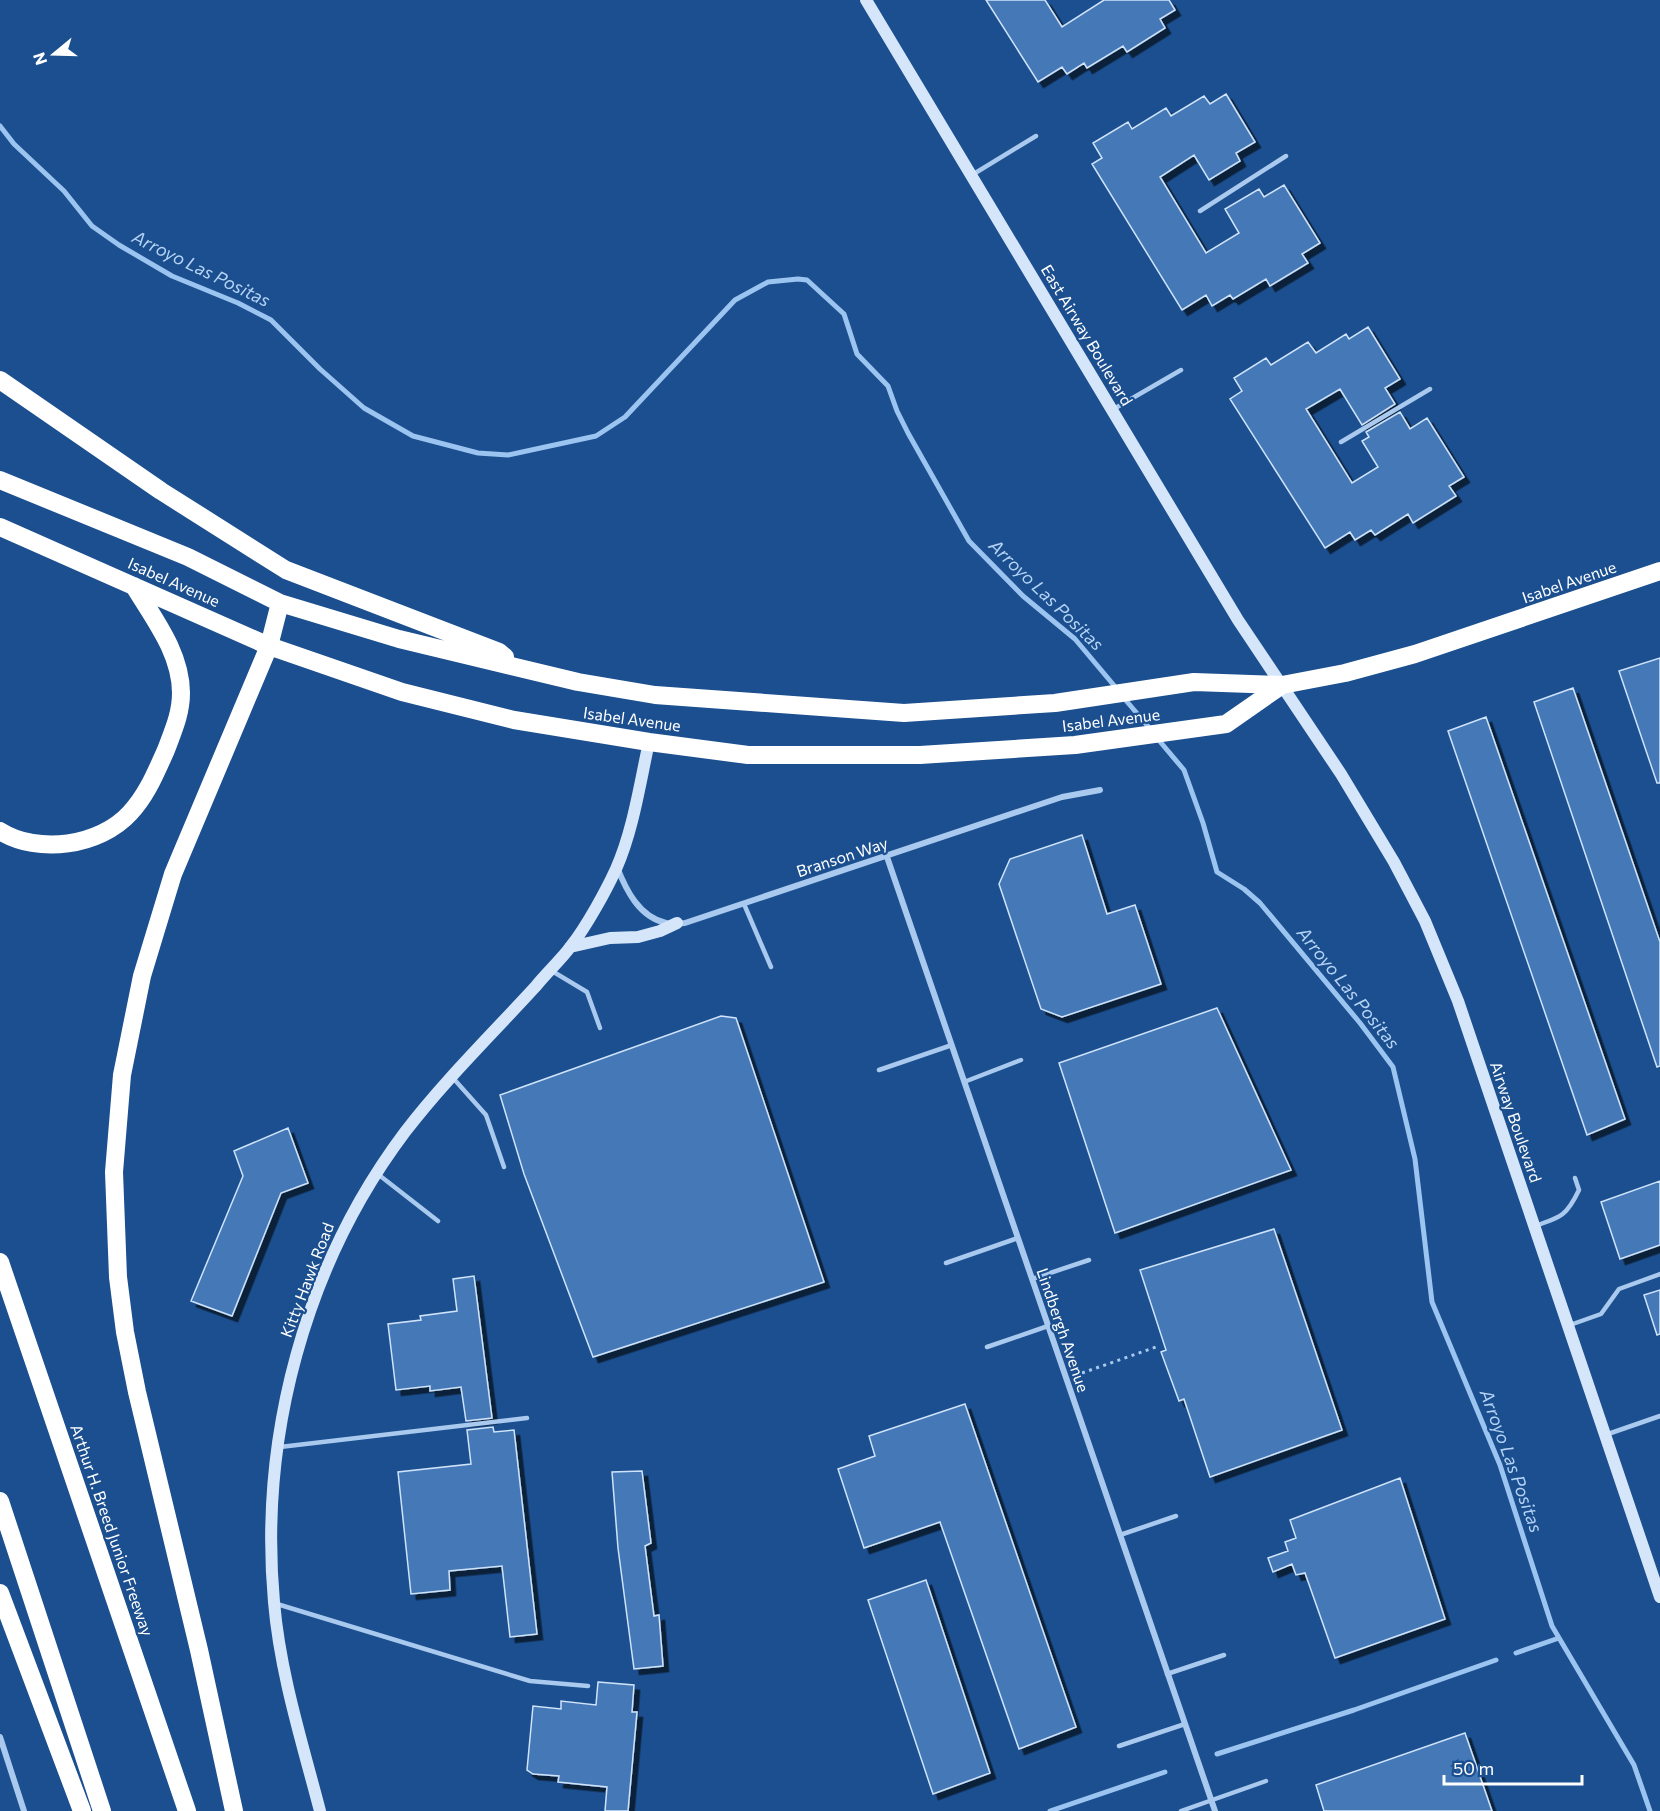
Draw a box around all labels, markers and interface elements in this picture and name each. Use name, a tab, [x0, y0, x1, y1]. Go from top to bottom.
north arrow	[24, 24, 84, 84]
text: N	[28, 50, 50, 68]
water label: Arroyo Las Positas	[128, 225, 274, 311]
street label: East Airway Boulevard	[1038, 261, 1137, 409]
water label: Arroyo Las Positas	[984, 533, 1109, 655]
street label: Isabel Avenue	[125, 553, 223, 610]
street label: Isabel Avenue	[1519, 557, 1618, 607]
street label: Isabel Avenue	[582, 702, 682, 735]
street label: Isabel Avenue	[1061, 704, 1161, 735]
street label: Branson Way	[794, 833, 890, 880]
water label: Arroyo Las Positas	[1292, 921, 1405, 1053]
street label: Airway Boulevard	[1487, 1059, 1546, 1185]
street label: Kitty Hawk Road	[276, 1220, 337, 1340]
street label: Lindbergh Avenue	[1033, 1265, 1094, 1394]
water label: Arroyo Las Positas	[1475, 1385, 1548, 1535]
street label: Arthur H. Breed Junior Freeway	[67, 1421, 158, 1638]
scale bar	[1444, 1748, 1582, 1786]
text: 50 m	[1453, 1757, 1494, 1779]

